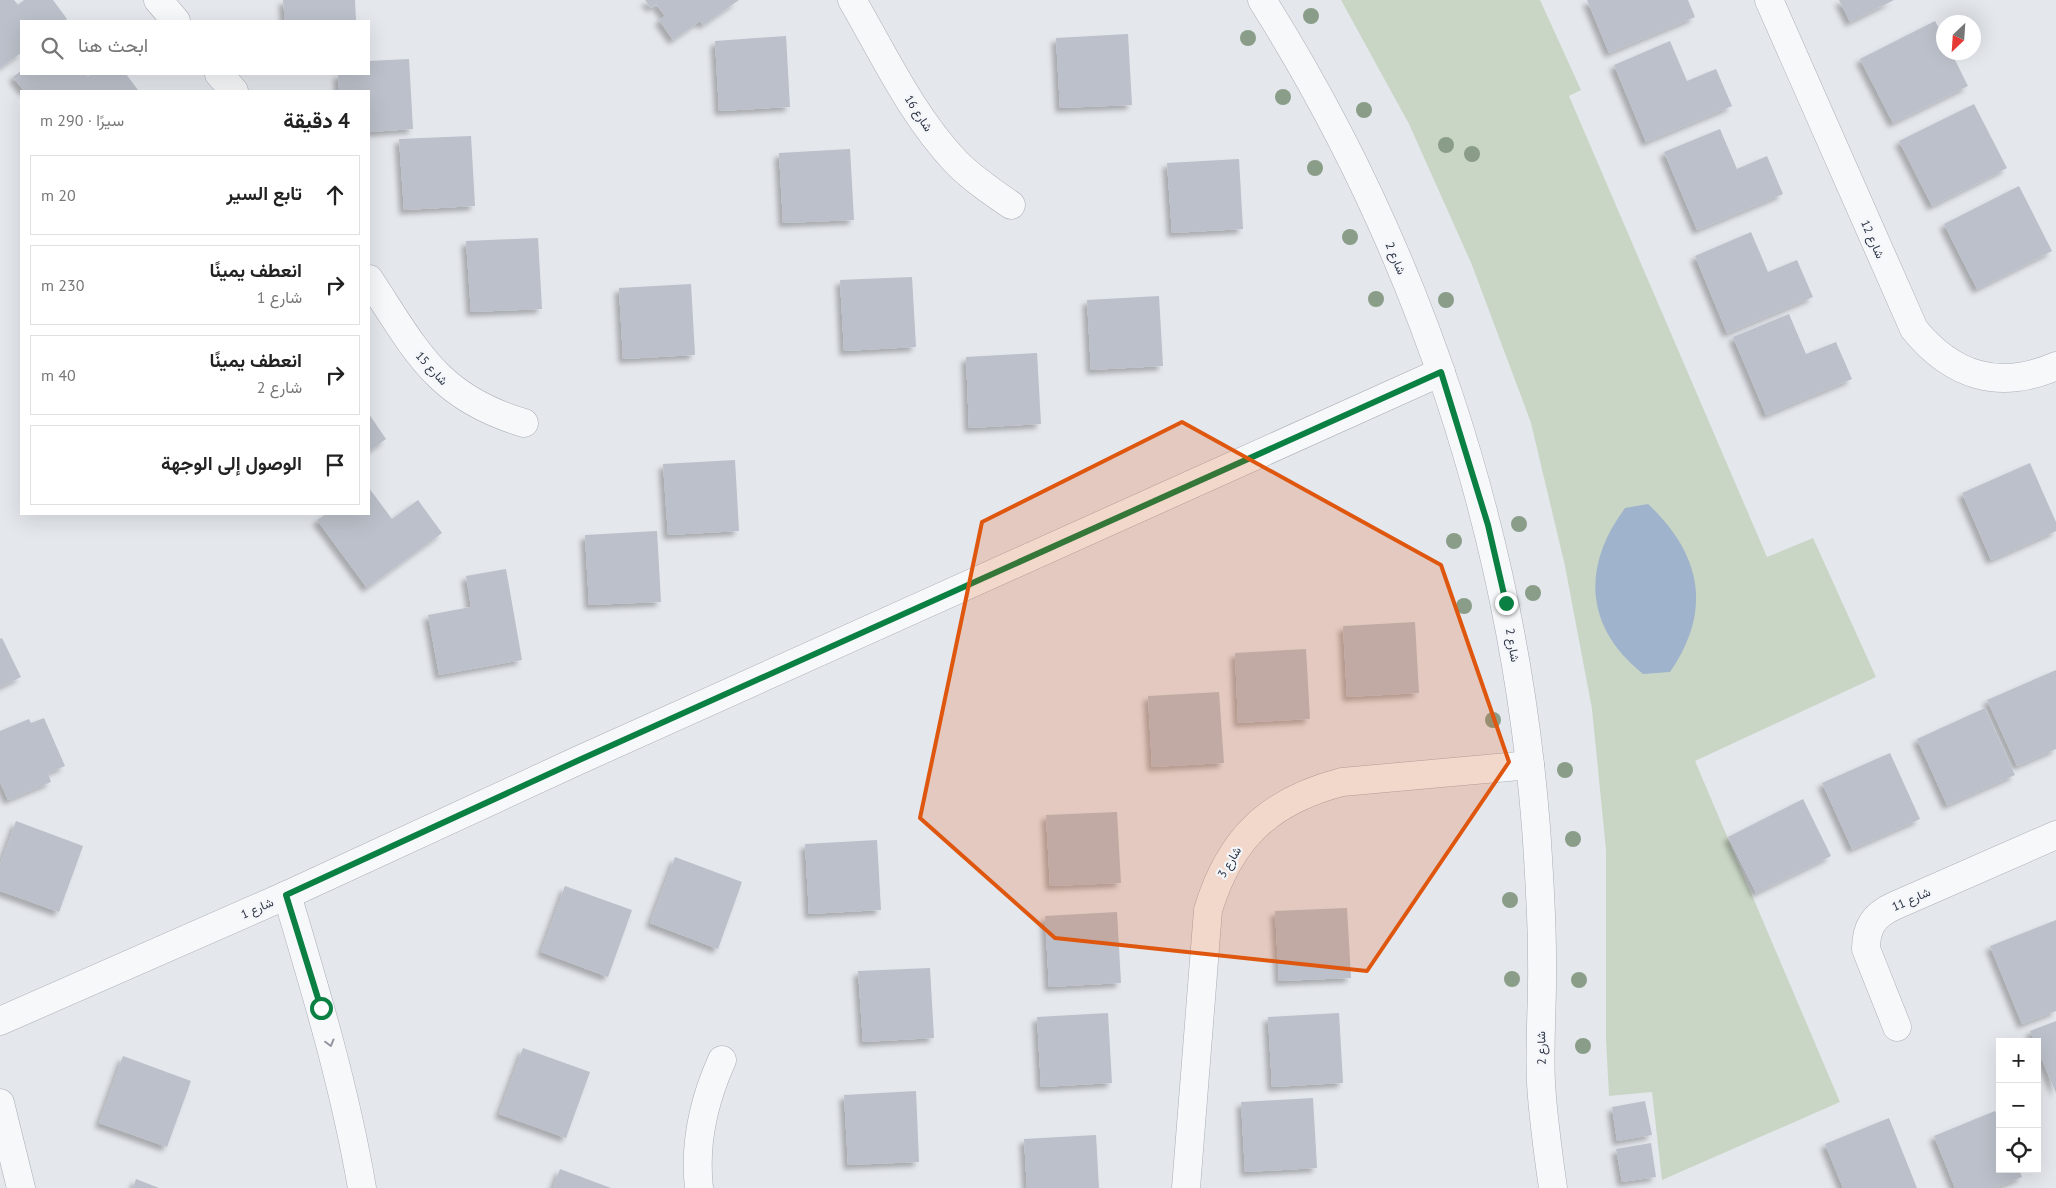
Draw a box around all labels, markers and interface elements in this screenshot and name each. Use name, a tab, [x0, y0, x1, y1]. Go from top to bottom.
north arrow	[1936, 15, 1981, 60]
search box	[20, 20, 370, 75]
text: ابحث هنا	[78, 33, 148, 57]
icon: search	[38, 34, 66, 62]
street label: شارع 16	[900, 92, 936, 135]
text: 4 دقيقة	[283, 107, 350, 134]
text: سيرًا · 290 m	[40, 110, 124, 130]
text: تابع السير	[226, 181, 302, 205]
icon: ahead	[321, 181, 349, 209]
text: 20 m	[41, 185, 76, 205]
street label: شارع 12	[1856, 217, 1888, 261]
street label: شارع 2	[1381, 239, 1410, 277]
text: انعطف يمينًا	[210, 258, 302, 282]
icon: right	[321, 271, 349, 299]
text: 230 m	[41, 275, 84, 295]
text: شارع 1	[257, 287, 302, 307]
text: انعطف يمينًا	[210, 348, 302, 372]
street label: شارع 15	[411, 348, 451, 389]
icon: right	[321, 361, 349, 389]
text: 40 m	[41, 365, 76, 385]
text: شارع 2	[257, 377, 302, 397]
text: الوصول إلى الوجهة	[161, 451, 302, 475]
icon: arrive	[321, 451, 349, 479]
route end	[1495, 592, 1518, 615]
street label: شارع 2	[1501, 627, 1523, 663]
street label: شارع 3	[1214, 844, 1246, 881]
street label: شارع 11	[1889, 884, 1933, 916]
street label: شارع 1	[238, 894, 276, 924]
route start	[310, 997, 333, 1020]
street label: شارع 2	[1533, 1031, 1551, 1065]
one-way arrow	[324, 1038, 335, 1047]
map controls	[1996, 1038, 2041, 1173]
button: +	[1996, 1038, 2041, 1083]
button: −	[1996, 1083, 2041, 1128]
button: locate	[1996, 1128, 2041, 1173]

